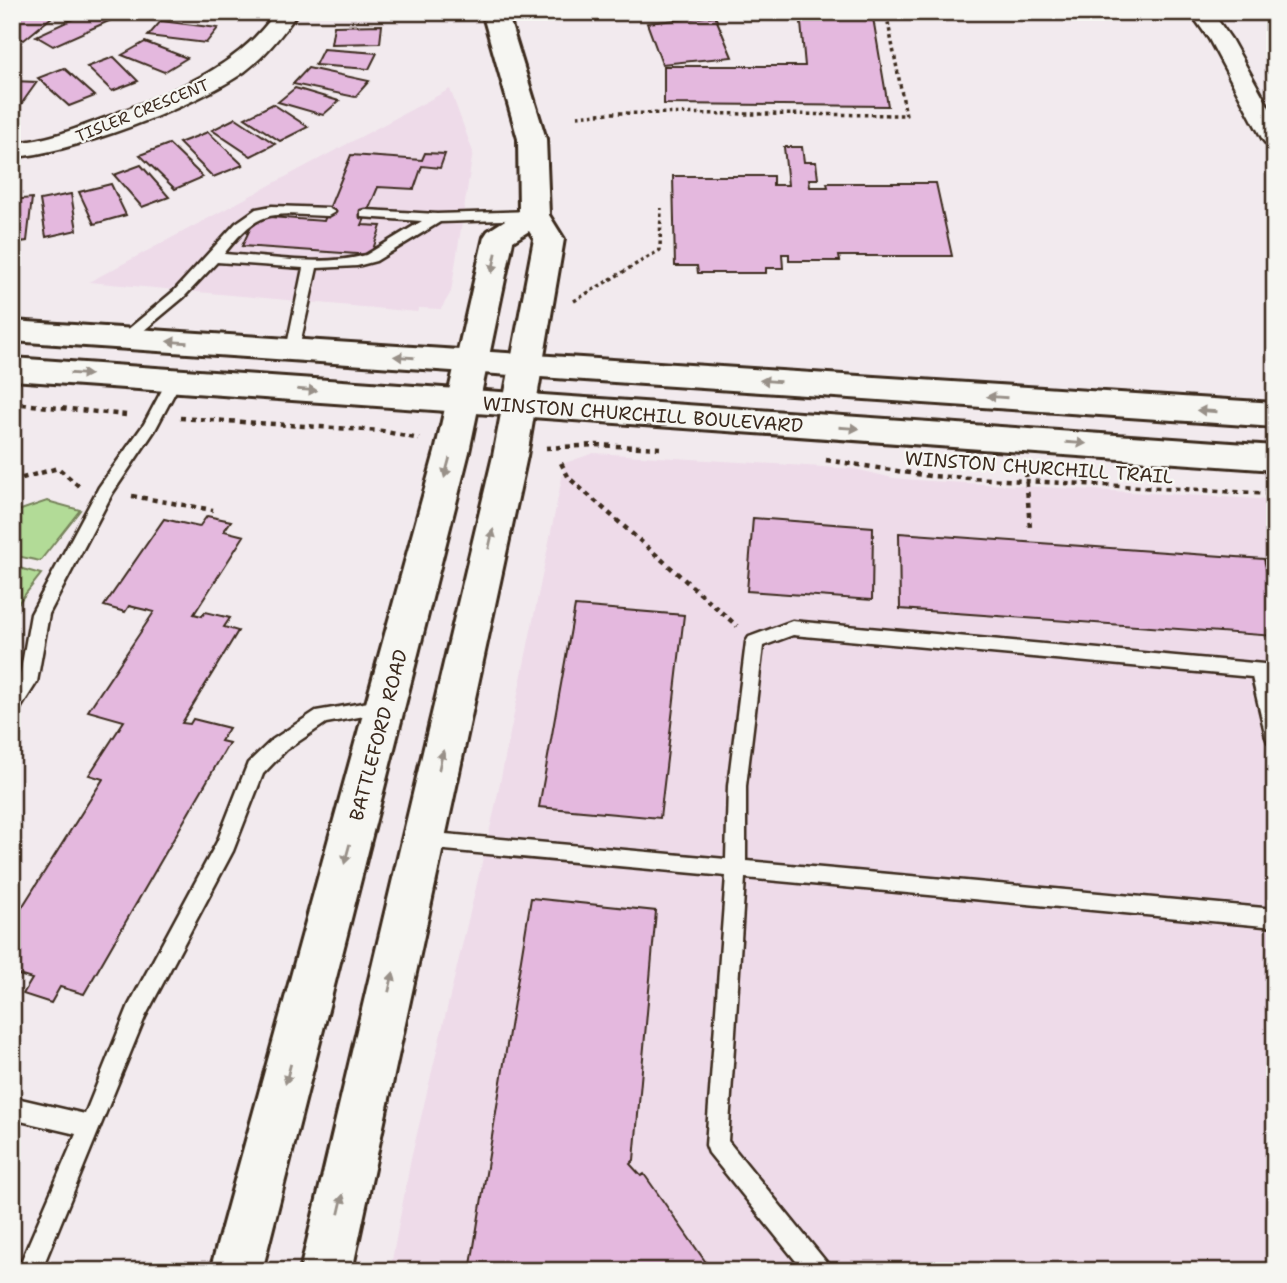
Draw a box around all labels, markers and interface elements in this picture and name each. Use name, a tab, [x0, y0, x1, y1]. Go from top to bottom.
street label: TISLER CRESCENT	[72, 74, 212, 147]
one-way arrow	[488, 252, 499, 274]
one-way arrow	[165, 336, 187, 347]
one-way arrow	[392, 351, 414, 362]
one-way arrow	[70, 369, 92, 380]
one-way arrow	[759, 376, 781, 387]
one-way arrow	[296, 385, 318, 396]
street label: WINSTON CHURCHILL BOULEVARD	[482, 391, 804, 438]
one-way arrow	[986, 391, 1008, 402]
one-way arrow	[1195, 405, 1217, 416]
one-way arrow	[838, 423, 860, 434]
one-way arrow	[1065, 438, 1087, 449]
street label: WINSTON CHURCHILL TRAIL	[904, 446, 1174, 489]
one-way arrow	[442, 458, 452, 479]
one-way arrow	[486, 527, 497, 549]
street label: BATTLEFORD ROAD	[344, 647, 413, 824]
one-way arrow	[436, 749, 447, 771]
one-way arrow	[341, 844, 351, 865]
one-way arrow	[385, 971, 396, 993]
one-way arrow	[282, 1063, 293, 1085]
one-way arrow	[335, 1193, 346, 1215]

